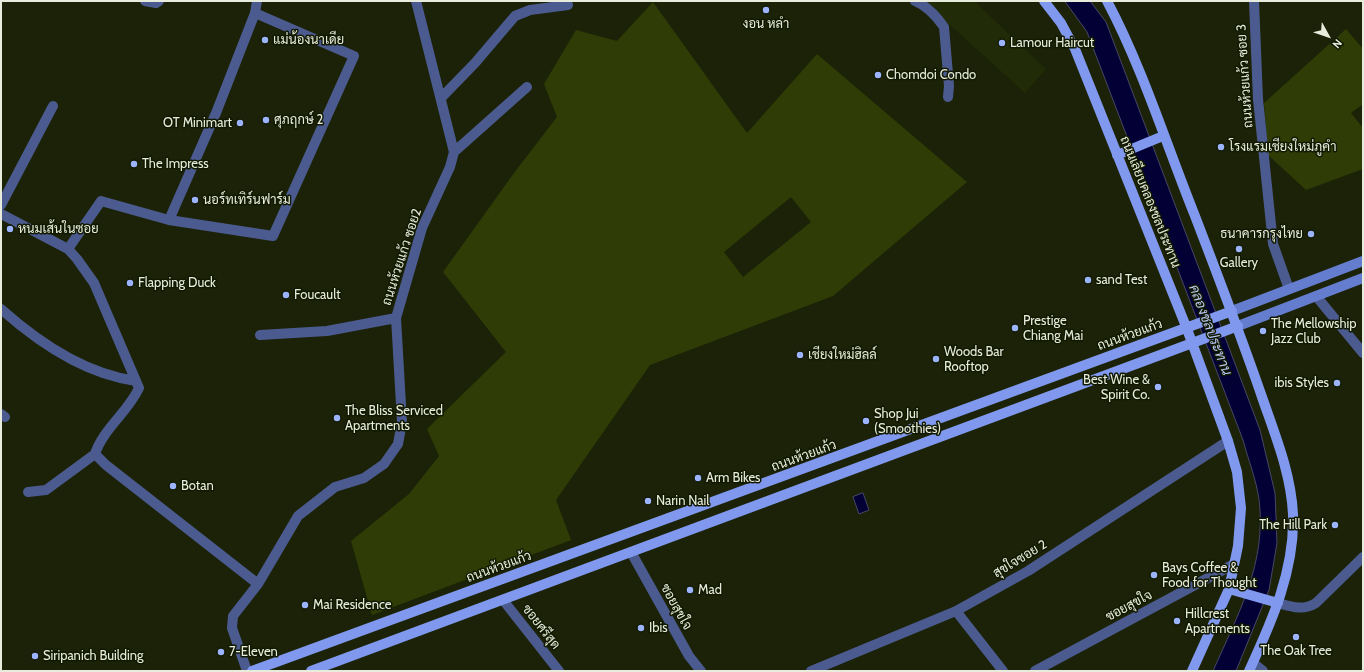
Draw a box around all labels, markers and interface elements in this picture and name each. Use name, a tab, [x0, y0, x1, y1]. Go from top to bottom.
marker: งอน หลำ	[761, 5, 771, 15]
place label: งอน หลำ	[743, 16, 789, 32]
north arrow	[1308, 16, 1348, 56]
street label: ถนนห้วยแก้ว ซอย 3	[1234, 24, 1256, 128]
place label: แม่น้องนาเดีย	[273, 32, 344, 48]
marker: แม่น้องนาเดีย	[260, 35, 270, 45]
place label: Lamour Haircut	[1010, 35, 1094, 51]
text: N	[1329, 36, 1345, 51]
marker: Lamour Haircut	[997, 38, 1007, 48]
place label: Chomdoi Condo	[886, 67, 976, 83]
marker: Chomdoi Condo	[873, 70, 883, 80]
place label: ศุภฤกษ์ 2	[274, 112, 323, 128]
place label: OT Minimart	[163, 115, 232, 131]
marker: ศุภฤกษ์ 2	[261, 115, 271, 125]
marker: OT Minimart	[235, 118, 245, 128]
street label: ถนนเลียบคลองชลประทาน	[1116, 134, 1184, 270]
place label: โรงแรมเชียงใหม่ภูคำ	[1229, 139, 1336, 155]
marker: โรงแรมเชียงใหม่ภูคำ	[1216, 142, 1226, 152]
place label: The Impress	[142, 156, 209, 172]
marker: The Impress	[129, 159, 139, 169]
place label: นอร์ทเทิร์นฟาร์ม	[203, 192, 291, 208]
marker: นอร์ทเทิร์นฟาร์ม	[190, 195, 200, 205]
street label: ถนนห้วยแก้ว ซอย2	[379, 207, 425, 307]
place label: หนมเส้นในซอย	[18, 221, 99, 237]
marker: หนมเส้นในซอย	[5, 224, 15, 234]
place label: ธนาคารกรุงไทย	[1220, 226, 1303, 242]
marker: ธนาคารกรุงไทย	[1306, 229, 1316, 239]
marker: Gallery	[1234, 244, 1244, 254]
place label: Gallery	[1220, 255, 1258, 271]
place label: sand Test	[1096, 272, 1147, 288]
place label: Flapping Duck	[138, 275, 216, 291]
marker: sand Test	[1083, 275, 1093, 285]
marker: Flapping Duck	[125, 278, 135, 288]
water label: คลองชลประทาน	[1185, 282, 1235, 378]
place label: Foucault	[294, 287, 341, 303]
marker: Foucault	[281, 290, 291, 300]
place label: Prestige Chiang Mai	[1023, 313, 1083, 344]
street label: ถนนห้วยแก้ว	[1095, 316, 1165, 354]
place label: The Mellowship Jazz Club	[1271, 316, 1357, 347]
marker: Prestige Chiang Mai	[1010, 323, 1020, 333]
marker: The Mellowship Jazz Club	[1258, 326, 1268, 336]
place label: Woods Bar Rooftop	[944, 344, 1004, 375]
place label: เชียงใหม่ฮิลล์	[808, 347, 877, 363]
marker: เชียงใหม่ฮิลล์	[795, 350, 805, 360]
marker: Woods Bar Rooftop	[931, 354, 941, 364]
place label: Best Wine & Spirit Co.	[1083, 372, 1150, 403]
place label: ibis Styles	[1275, 375, 1329, 391]
marker: ibis Styles	[1332, 378, 1342, 388]
marker: Best Wine & Spirit Co.	[1153, 382, 1163, 392]
place label: The Bliss Serviced Apartments	[345, 403, 443, 434]
place label: Shop Jui (Smoothies)	[874, 406, 941, 437]
marker: The Bliss Serviced Apartments	[332, 413, 342, 423]
marker: Shop Jui (Smoothies)	[861, 416, 871, 426]
street label: ถนนห้วยแก้ว	[769, 437, 839, 475]
place label: Arm Bikes	[706, 470, 760, 486]
marker: Arm Bikes	[693, 473, 703, 483]
place label: Botan	[181, 478, 214, 494]
marker: Botan	[168, 481, 178, 491]
place label: Narin Nail	[656, 493, 709, 509]
marker: Narin Nail	[643, 496, 653, 506]
place label: The Hill Park	[1259, 517, 1327, 533]
marker: The Hill Park	[1330, 520, 1340, 530]
street label: สุขใจซอย 2	[990, 537, 1050, 581]
street label: ถนนห้วยแก้ว	[464, 548, 534, 586]
place label: Bays Coffee & Food for Thought	[1162, 560, 1257, 591]
marker: Bays Coffee & Food for Thought	[1149, 570, 1159, 580]
street label: ซอยสุขใจ	[657, 581, 695, 633]
place label: Mad	[698, 582, 722, 598]
marker: Mad	[685, 585, 695, 595]
street label: ซอยสุขใจ	[1103, 587, 1155, 625]
place label: Mai Residence	[313, 597, 391, 613]
marker: Mai Residence	[300, 600, 310, 610]
street label: ซอยศรีสุด	[519, 602, 563, 652]
place label: Hillcrest Apartments	[1185, 606, 1250, 637]
marker: Hillcrest Apartments	[1172, 616, 1182, 626]
place label: Ibis	[649, 620, 668, 636]
marker: Ibis	[636, 623, 646, 633]
marker: The Oak Tree	[1291, 632, 1301, 642]
place label: The Oak Tree	[1260, 643, 1332, 659]
place label: 7-Eleven	[229, 644, 278, 660]
marker: 7-Eleven	[216, 647, 226, 657]
place label: Siripanich Building	[43, 648, 143, 664]
marker: Siripanich Building	[30, 651, 40, 661]

